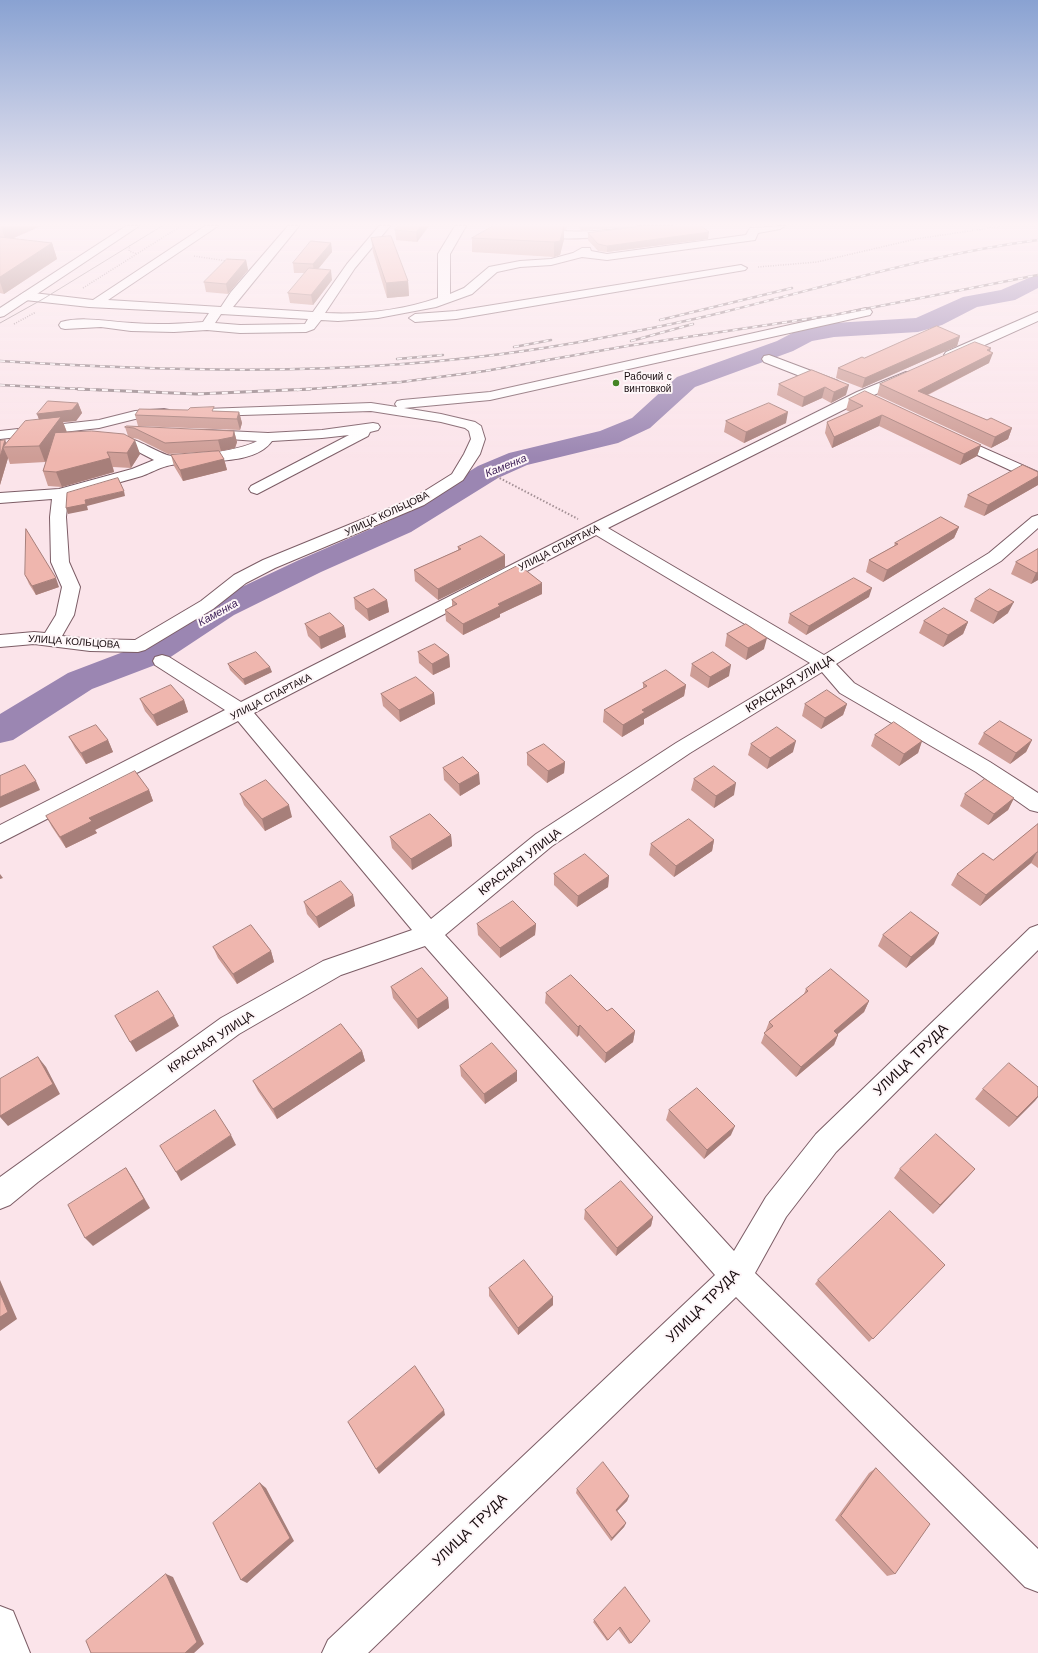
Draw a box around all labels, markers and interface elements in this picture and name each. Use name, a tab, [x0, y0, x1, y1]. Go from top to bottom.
place label: Рабочий с винтовкой	[624, 371, 672, 394]
marker: Рабочий с винтовкой	[611, 378, 621, 388]
water label: Каменка	[483, 452, 529, 480]
street label: УЛИЦА КОЛЬЦОВА	[343, 489, 431, 539]
street label: УЛИЦА СПАРТАКА	[516, 522, 602, 574]
water label: Каменка	[196, 597, 240, 629]
street label: УЛИЦА КОЛЬЦОВА	[28, 633, 120, 651]
street label: КРАСНАЯ УЛИЦА	[743, 652, 837, 716]
street label: УЛИЦА СПАРТАКА	[228, 671, 314, 723]
street label: КРАСНАЯ УЛИЦА	[476, 825, 564, 899]
street label: КРАСНАЯ УЛИЦА	[165, 1008, 257, 1076]
street label: УЛИЦА ТРУДА	[870, 1020, 952, 1100]
street label: УЛИЦА ТРУДА	[663, 1266, 743, 1346]
street label: УЛИЦА ТРУДА	[429, 1490, 511, 1570]

